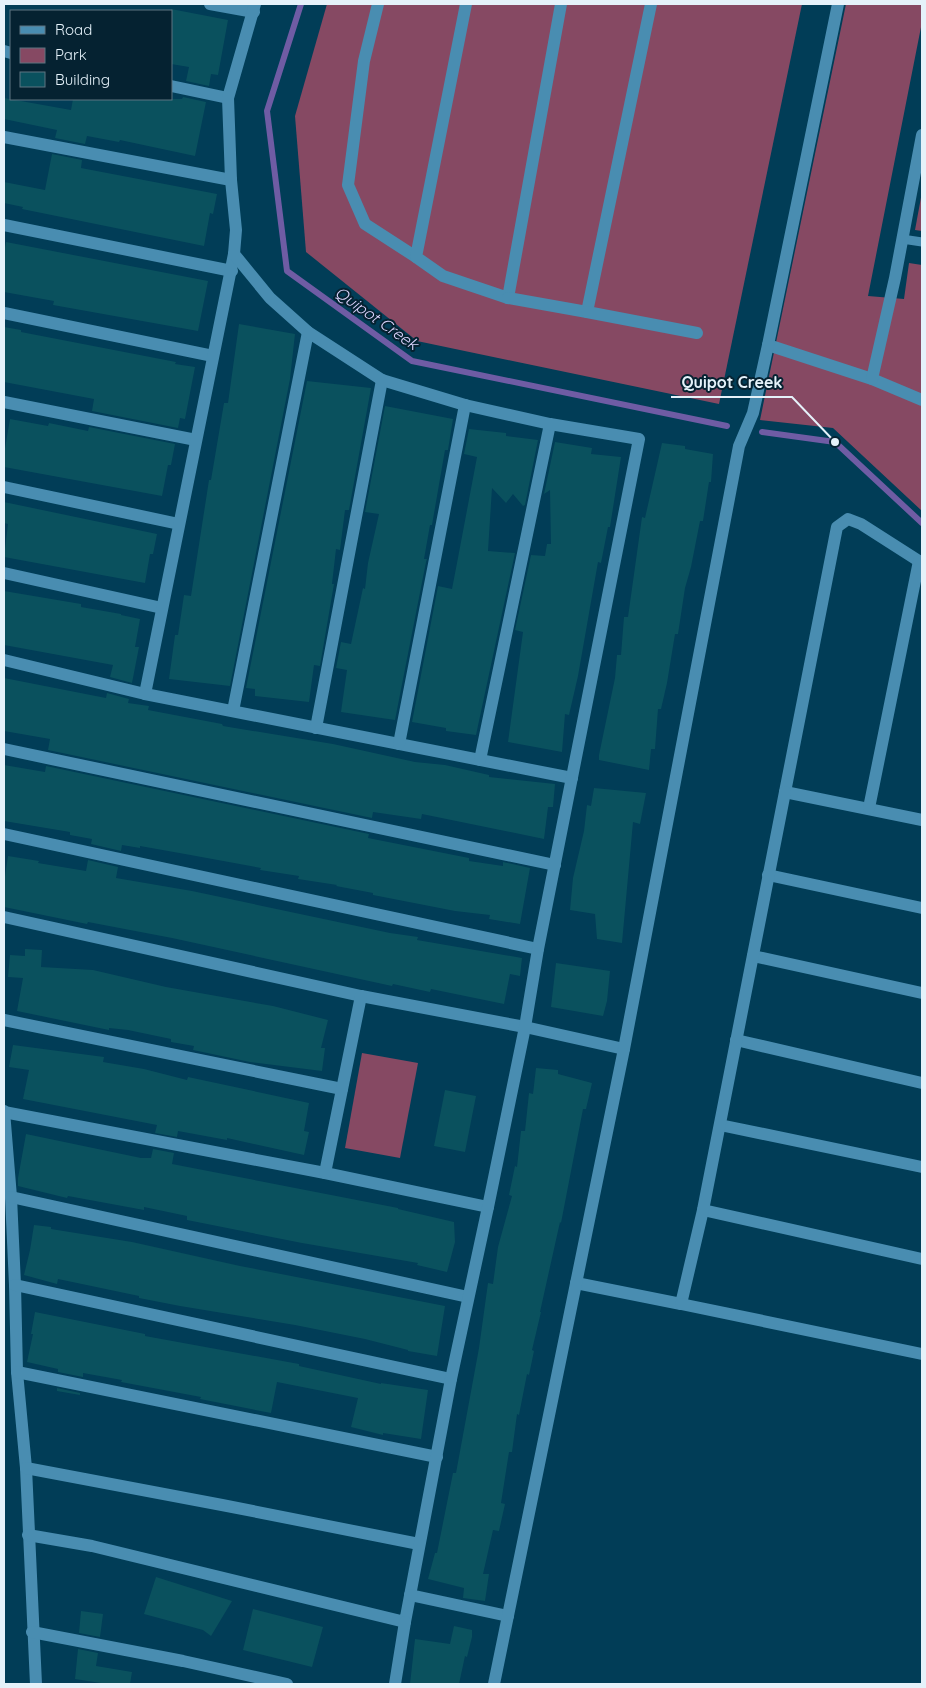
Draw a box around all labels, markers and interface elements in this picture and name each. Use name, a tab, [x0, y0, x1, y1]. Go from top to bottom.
legend	[10, 10, 172, 100]
text: Road	[55, 20, 92, 39]
text: Park	[55, 45, 87, 64]
text: Building	[55, 70, 110, 89]
water label: Quipot Creek	[332, 282, 424, 355]
callout: Quipot Creek	[671, 366, 792, 397]
text: Quipot Creek	[682, 372, 782, 392]

